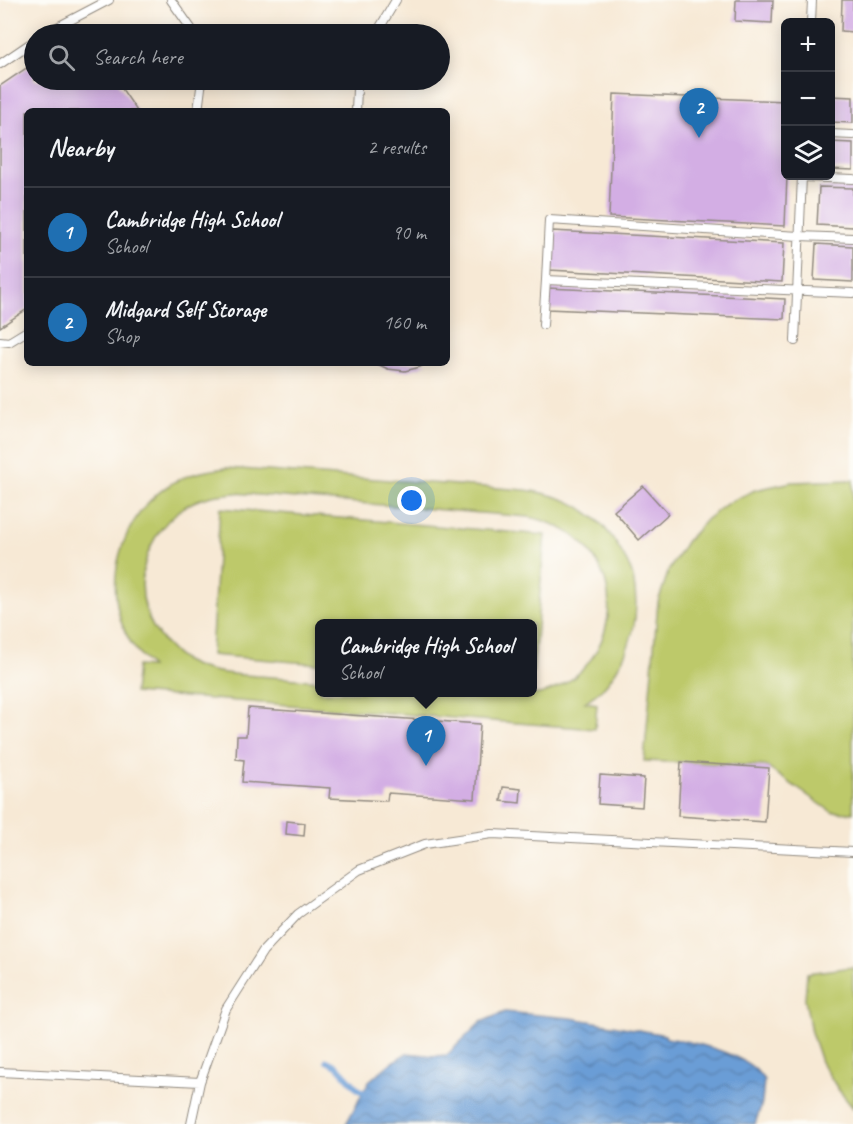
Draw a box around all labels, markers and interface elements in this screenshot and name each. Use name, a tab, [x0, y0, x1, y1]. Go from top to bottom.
map controls	[781, 18, 835, 180]
button: +	[781, 18, 835, 72]
search box	[24, 24, 450, 90]
icon: search	[45, 41, 78, 74]
text: Search here	[93, 43, 183, 71]
button: −	[781, 72, 835, 126]
pin: 2	[680, 88, 718, 138]
button: layers	[781, 126, 835, 180]
text: Nearby	[48, 131, 113, 164]
text: 2 results	[367, 135, 426, 160]
text: Cambridge High School	[105, 206, 279, 234]
text: 1	[63, 220, 72, 245]
text: 90 m	[392, 220, 426, 245]
text: School	[105, 234, 148, 259]
text: Midgard Self Storage	[105, 296, 266, 324]
text: 2	[63, 310, 72, 335]
text: 160 m	[383, 310, 426, 335]
text: Shop	[105, 324, 139, 349]
your location	[397, 486, 426, 515]
popup	[315, 619, 537, 697]
text: Cambridge High School	[339, 632, 513, 660]
text: School	[339, 660, 382, 685]
pin: 1	[406, 716, 446, 766]

